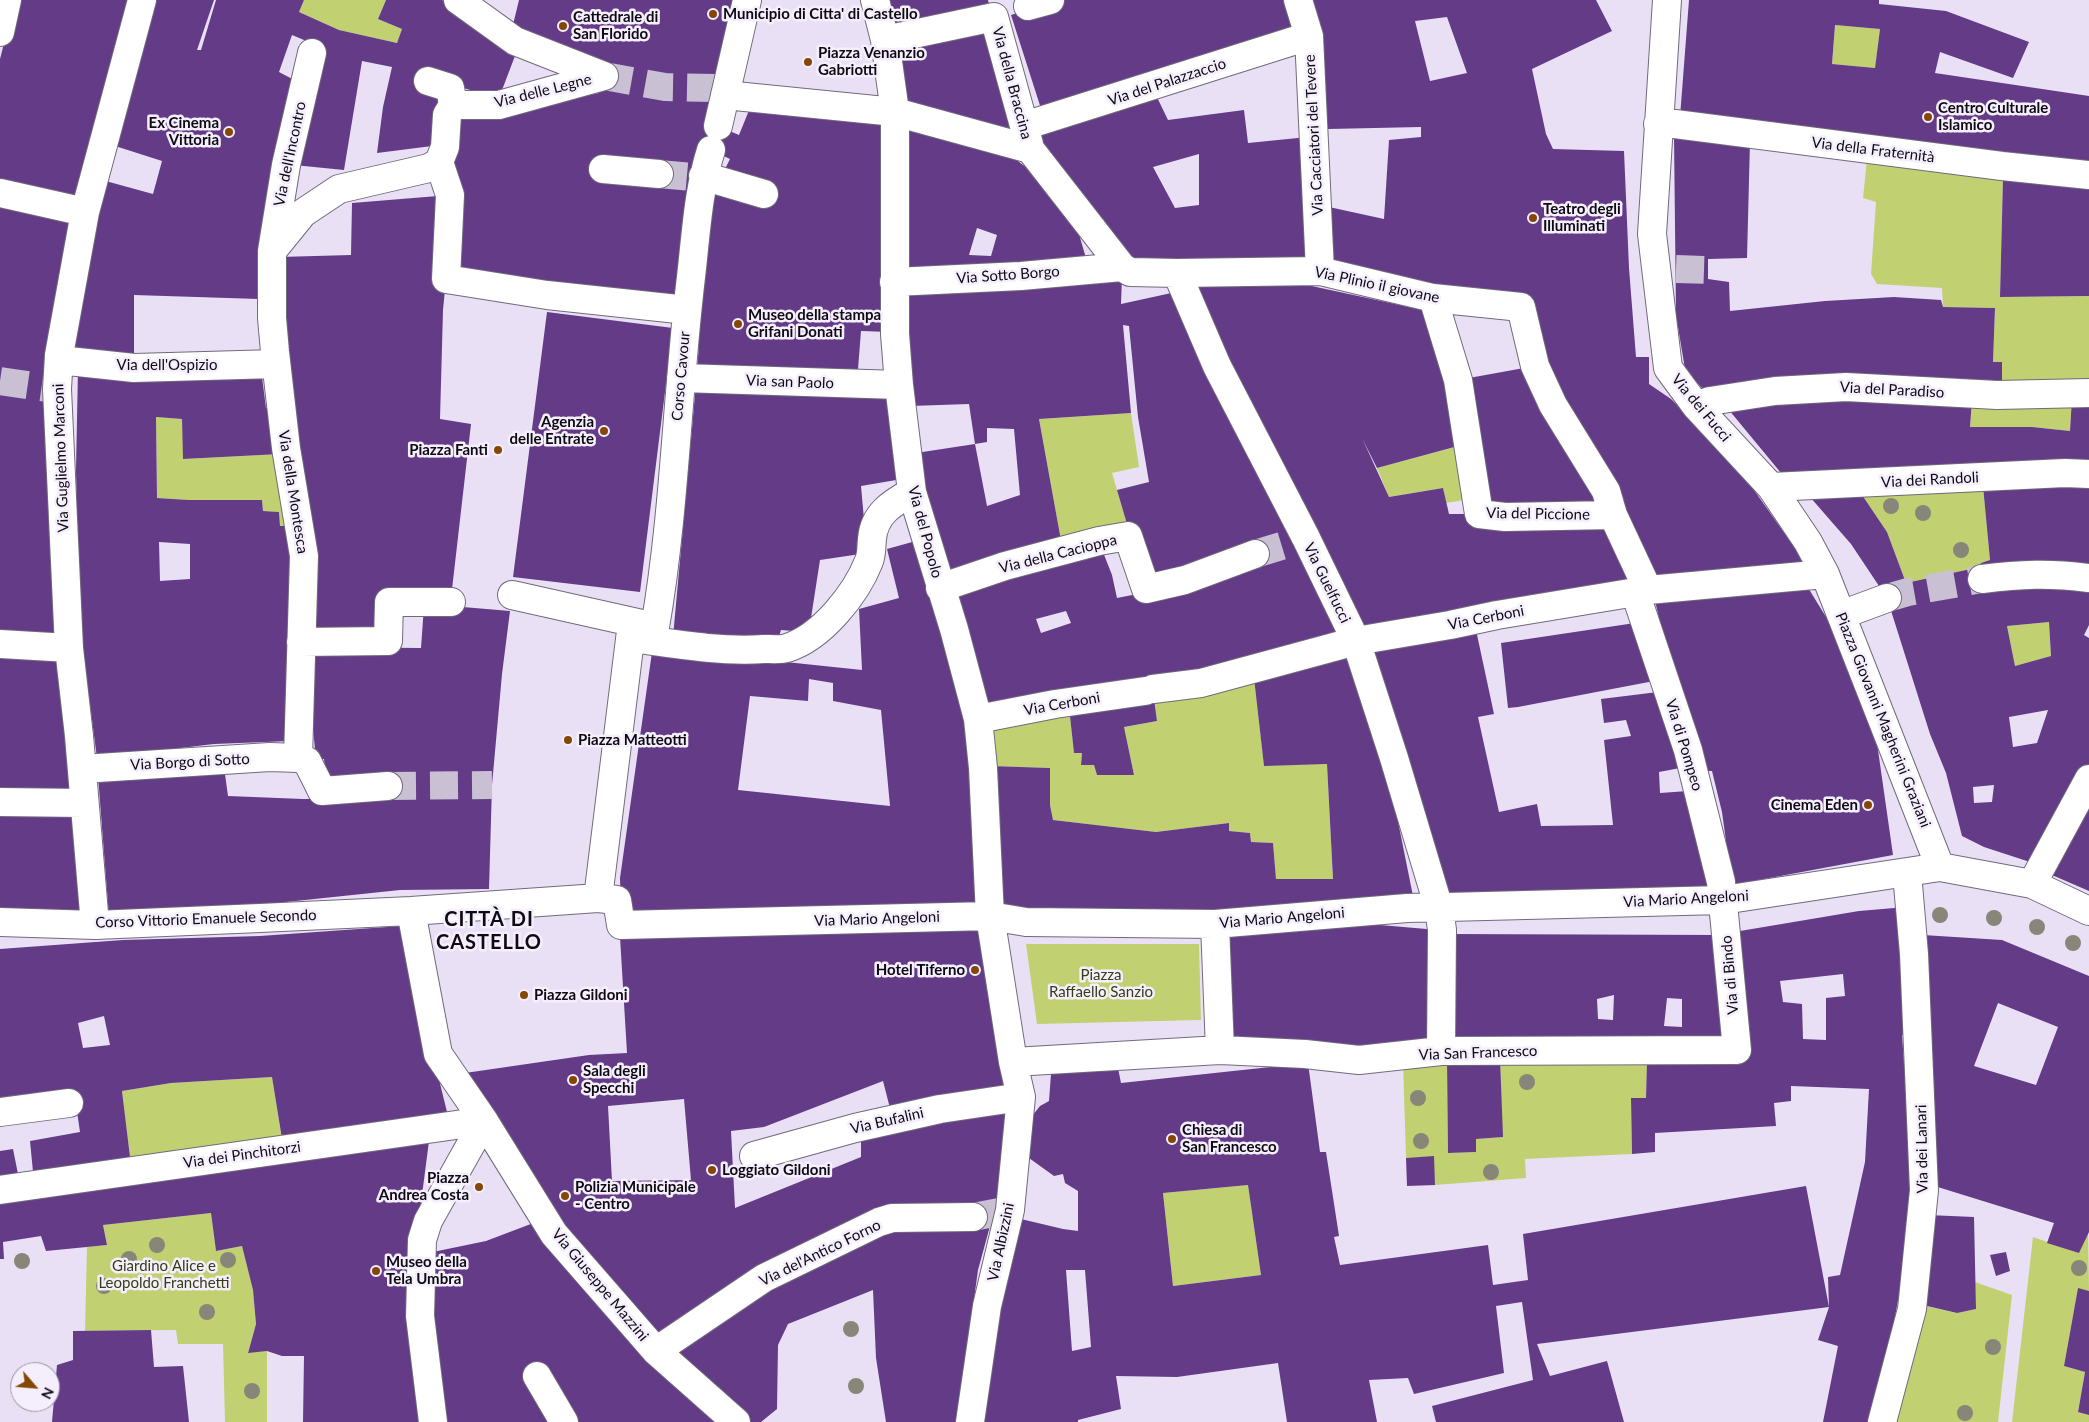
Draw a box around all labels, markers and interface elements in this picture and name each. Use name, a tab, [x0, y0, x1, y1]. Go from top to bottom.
place label: Municipio di Citta' di Castello	[723, 5, 918, 23]
place label: Cattedrale di San Florido	[573, 8, 658, 43]
marker: Municipio di Citta' di Castello	[707, 8, 719, 20]
marker: Cattedrale di San Florido	[557, 20, 569, 32]
street label: Via della Braccina	[988, 25, 1036, 141]
place label: Piazza Venanzio Gabriotti	[818, 44, 925, 79]
street label: Via del Palazzaccio	[1106, 54, 1228, 110]
street label: Via Cacciatori del Tevere	[1301, 54, 1327, 216]
marker: Piazza Venanzio Gabriotti	[802, 56, 814, 68]
street label: Via delle Legne	[493, 70, 593, 112]
place label: Centro Culturale Islamico	[1938, 99, 2048, 134]
street label: Via dell'Incontro	[270, 100, 310, 208]
marker: Centro Culturale Islamico	[1922, 111, 1934, 123]
place label: Ex Cinema Vittoria	[149, 114, 219, 149]
marker: Ex Cinema Vittoria	[223, 126, 235, 138]
street label: Via della Fraternità	[1810, 134, 1936, 166]
place label: Teatro degli Illuminati	[1543, 200, 1621, 235]
marker: Teatro degli Illuminati	[1527, 212, 1539, 224]
street label: Via Sotto Borgo	[956, 262, 1060, 288]
street label: Via Plinio il giovane	[1313, 263, 1441, 307]
place label: Museo della stampa Grifani Donati	[748, 306, 881, 341]
marker: Museo della stampa Grifani Donati	[732, 318, 744, 330]
street label: Corso Cavour	[668, 330, 694, 422]
street label: Via dell'Ospizio	[117, 356, 217, 374]
street label: Via dei Fucci	[1667, 370, 1735, 446]
street label: Via san Paolo	[746, 371, 834, 393]
street label: Via del Paradiso	[1839, 378, 1945, 402]
street label: Via Guglielmo Marconi	[49, 383, 73, 533]
place label: Agenzia delle Entrate	[509, 413, 594, 448]
marker: Agenzia delle Entrate	[598, 425, 610, 437]
street label: Via della Montesca	[274, 429, 312, 555]
place label: Piazza Fanti	[409, 441, 488, 459]
marker: Piazza Fanti	[492, 444, 504, 456]
street label: Via dei Randoli	[1881, 468, 1979, 492]
street label: Via del Popolo	[904, 484, 946, 580]
street label: Via del Piccione	[1486, 504, 1590, 524]
street label: Via della Cacioppa	[997, 531, 1119, 577]
street label: Via Guelfucci	[1300, 540, 1354, 626]
street label: Via Cerboni	[1446, 602, 1526, 634]
street label: Piazza Giovanni Magherini Graziani	[1831, 610, 1935, 830]
street label: Via Cerboni	[1022, 688, 1102, 720]
street label: Via di Pompeo	[1661, 697, 1707, 793]
place label: Piazza Matteotti	[578, 731, 687, 749]
marker: Piazza Matteotti	[562, 734, 574, 746]
street label: Via Borgo di Sotto	[130, 750, 250, 774]
place label: Cinema Eden	[1771, 796, 1858, 814]
marker: Cinema Eden	[1862, 799, 1874, 811]
street label: Via Mario Angeloni	[1623, 887, 1749, 911]
street label: Via Mario Angeloni	[1219, 904, 1345, 932]
street label: Corso Vittorio Emanuele Secondo	[95, 906, 317, 932]
district label: CITTÀ DI CASTELLO	[435, 908, 543, 955]
street label: Via Mario Angeloni	[814, 908, 940, 930]
street label: Via di Bindo	[1718, 935, 1742, 1015]
place label: Hotel Tiferno	[876, 961, 965, 979]
marker: Hotel Tiferno	[969, 964, 981, 976]
park label: Piazza Raffaello Sanzio	[1049, 966, 1153, 1001]
place label: Piazza Gildoni	[534, 986, 628, 1004]
marker: Piazza Gildoni	[518, 989, 530, 1001]
street label: Via San Francesco	[1418, 1042, 1538, 1064]
place label: Sala degli Specchi	[583, 1062, 646, 1097]
marker: Sala degli Specchi	[567, 1074, 579, 1086]
street label: Via Bufalini	[849, 1104, 925, 1138]
street label: Via dei Lanari	[1912, 1104, 1932, 1194]
place label: Chiesa di San Francesco	[1182, 1121, 1277, 1156]
marker: Chiesa di San Francesco	[1166, 1133, 1178, 1145]
street label: Via dei Pinchitorzi	[182, 1138, 302, 1172]
place label: Loggiato Gildoni	[722, 1161, 831, 1179]
marker: Loggiato Gildoni	[706, 1164, 718, 1176]
place label: Piazza Andrea Costa	[379, 1169, 469, 1204]
place label: Polizia Municipale - Centro	[575, 1178, 696, 1213]
marker: Piazza Andrea Costa	[473, 1181, 485, 1193]
marker: Polizia Municipale - Centro	[559, 1190, 571, 1202]
street label: Via Albizzini	[984, 1201, 1018, 1283]
street label: Via del'Antico Forno	[756, 1216, 884, 1290]
street label: Via Giuseppe Mazzini	[548, 1225, 652, 1345]
place label: Museo della Tela Umbra	[386, 1253, 467, 1288]
park label: Giardino Alice e Leopoldo Franchetti	[98, 1257, 230, 1292]
marker: Museo della Tela Umbra	[370, 1265, 382, 1277]
north arrow	[10, 1362, 60, 1412]
text: N	[38, 1385, 58, 1402]

